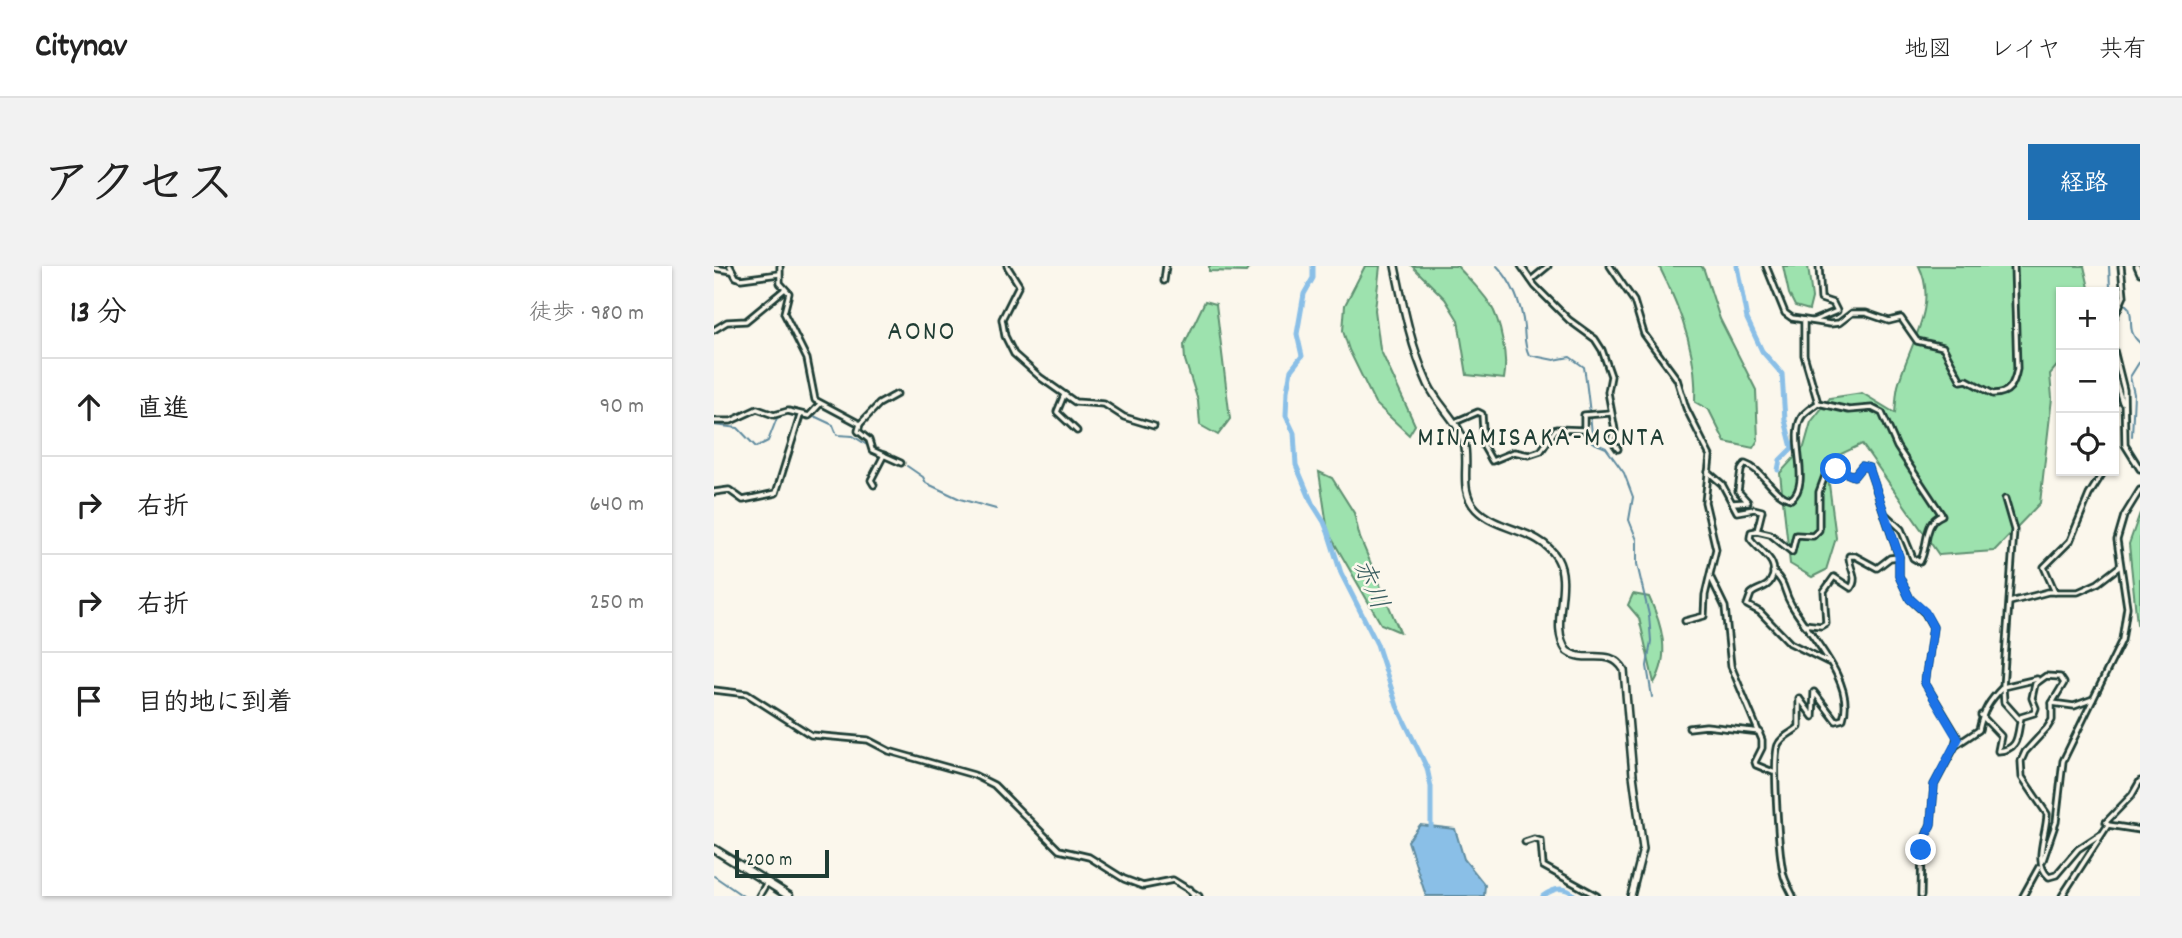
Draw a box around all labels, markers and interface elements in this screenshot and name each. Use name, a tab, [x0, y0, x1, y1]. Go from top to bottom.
text: Citynav	[35, 25, 127, 72]
text: 地図	[1904, 34, 1952, 68]
text: レイヤ	[1990, 34, 2061, 68]
text: 共有	[2099, 34, 2147, 68]
button: 経路	[2028, 144, 2140, 220]
text: アクセス	[42, 153, 235, 223]
map controls	[2056, 287, 2119, 476]
button: +	[2056, 287, 2119, 350]
text: 13 分	[70, 294, 127, 337]
text: 徒歩 · 980 m	[529, 298, 644, 331]
district label: AONO	[887, 314, 957, 354]
button: −	[2056, 350, 2119, 413]
icon: ahead	[70, 388, 108, 426]
text: 90 m	[600, 391, 644, 424]
text: 直進	[137, 392, 189, 429]
button: locate	[2056, 413, 2119, 476]
district label: MINAMISAKA-MONTA	[1417, 420, 1667, 460]
route start	[1820, 453, 1851, 484]
icon: right	[70, 486, 108, 524]
text: 640 m	[590, 489, 644, 522]
text: 右折	[137, 490, 189, 527]
water label: 赤川	[1342, 554, 1396, 616]
icon: right	[70, 584, 108, 622]
text: 250 m	[590, 587, 644, 620]
text: 右折	[137, 588, 189, 625]
icon: arrive	[70, 682, 108, 720]
text: 目的地に到着	[137, 686, 293, 723]
route end	[1905, 834, 1936, 865]
scale bar	[735, 847, 830, 879]
text: 200 m	[746, 848, 792, 875]

